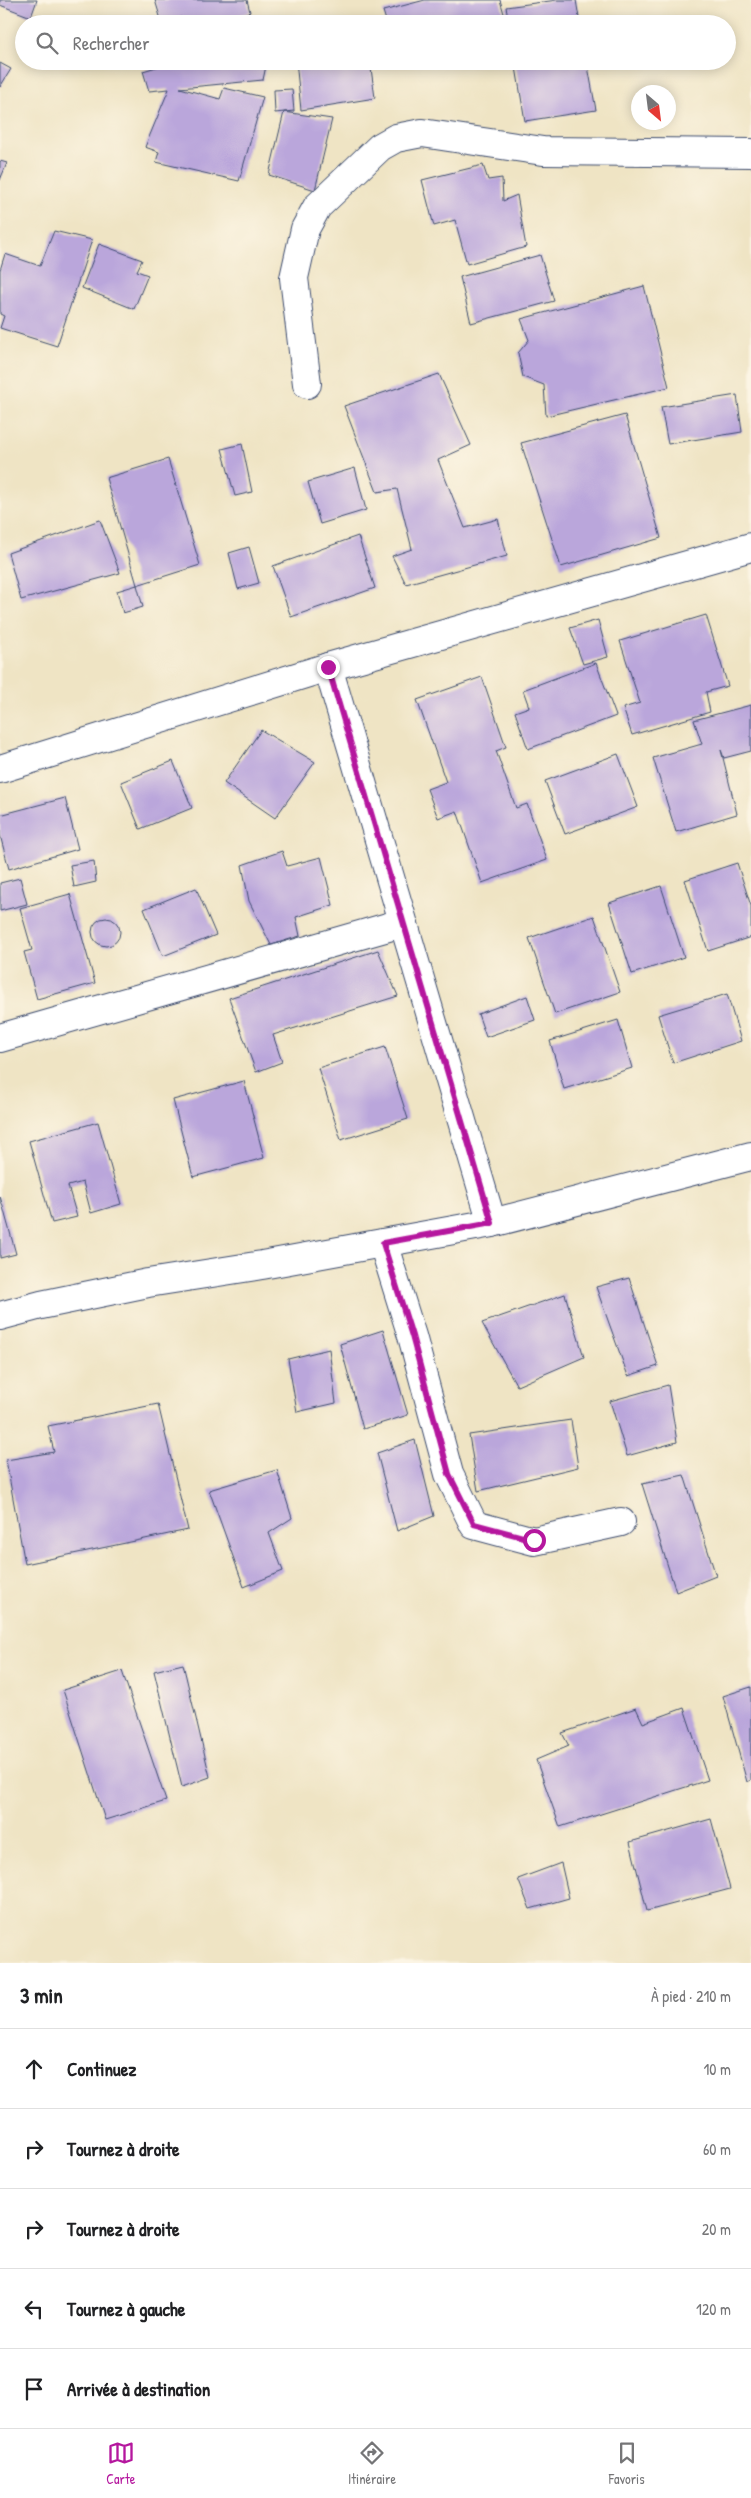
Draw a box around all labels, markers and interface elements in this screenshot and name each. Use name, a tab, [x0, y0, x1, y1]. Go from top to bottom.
search box	[15, 15, 736, 70]
icon: search	[33, 29, 61, 57]
text: Rechercher	[73, 30, 150, 56]
north arrow	[631, 85, 676, 130]
route end	[317, 656, 340, 679]
route start	[523, 1529, 546, 1552]
text: 3 min	[20, 1981, 63, 2010]
text: À pied · 210 m	[651, 1985, 731, 2007]
icon: ahead	[20, 2055, 48, 2083]
text: Continuez	[67, 2056, 136, 2082]
text: 10 m	[703, 2058, 731, 2080]
icon: right	[20, 2135, 48, 2163]
text: Tournez à droite	[67, 2136, 180, 2162]
text: 60 m	[703, 2138, 731, 2160]
icon: right	[20, 2215, 48, 2243]
text: Tournez à droite	[67, 2216, 180, 2242]
text: 20 m	[702, 2218, 731, 2240]
icon: left	[20, 2295, 48, 2323]
text: Tournez à gauche	[67, 2296, 185, 2322]
text: 120 m	[696, 2298, 731, 2320]
icon: arrive	[20, 2375, 48, 2403]
text: Arrivée à destination	[67, 2376, 210, 2402]
tab: Carte	[106, 2439, 135, 2488]
tab: Itinéraire	[348, 2439, 396, 2488]
tab: Favoris	[609, 2439, 645, 2488]

